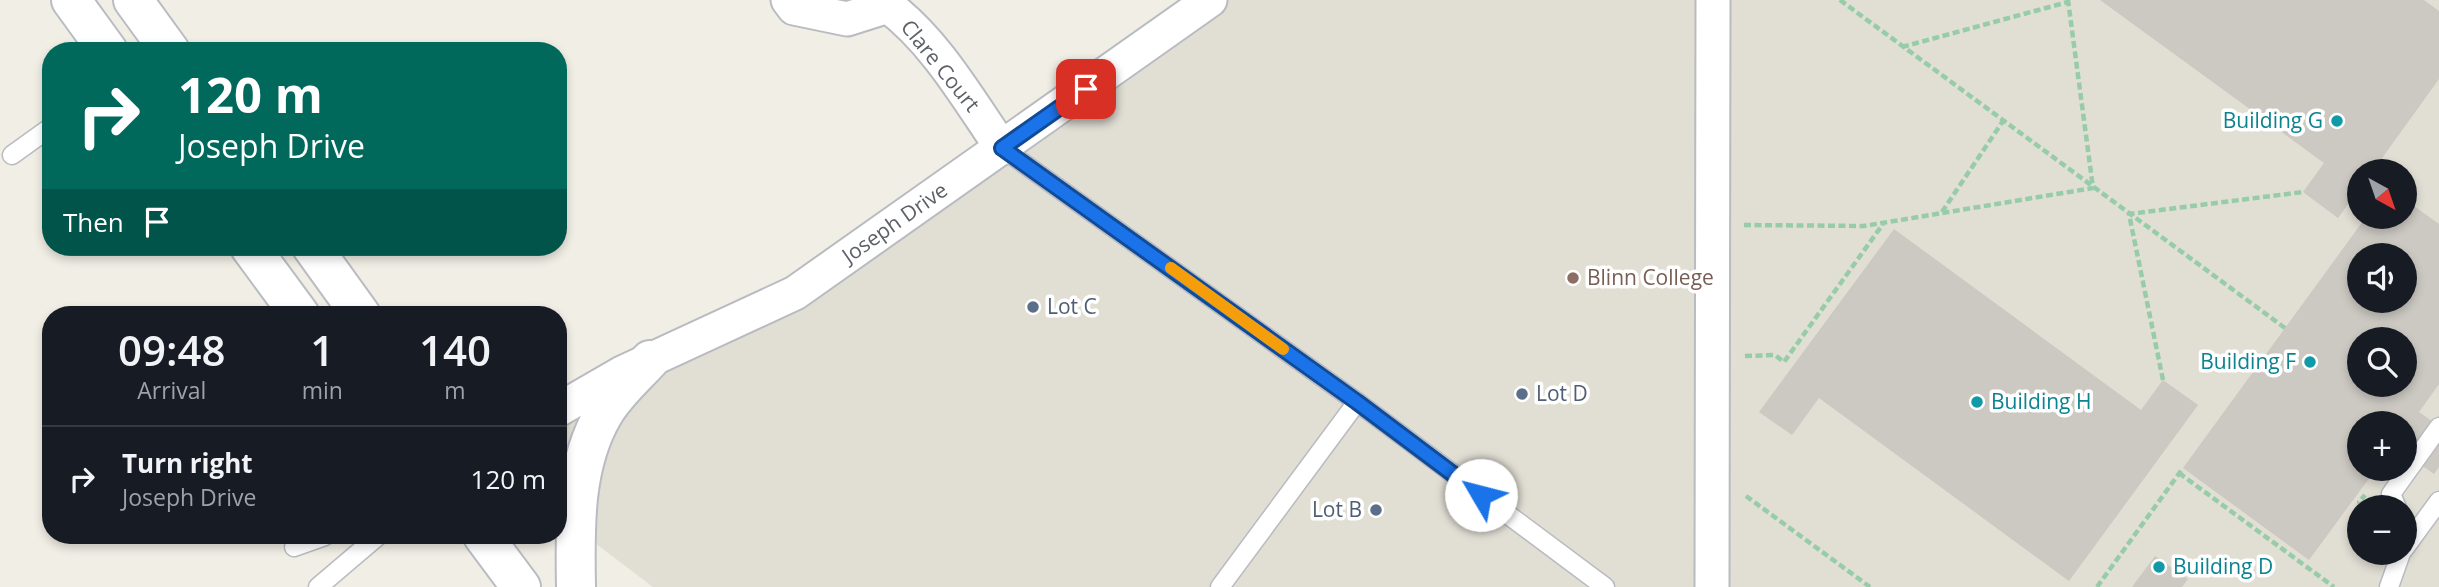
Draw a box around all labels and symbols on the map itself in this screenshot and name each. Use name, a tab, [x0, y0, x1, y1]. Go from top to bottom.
street label: Clare Court	[895, 13, 987, 117]
pin	[1056, 59, 1116, 119]
place label: Building G	[2223, 106, 2323, 134]
marker: Building G	[2329, 113, 2345, 129]
north arrow	[2347, 159, 2417, 229]
street label: Joseph Drive	[835, 176, 953, 270]
place label: Blinn College	[1587, 263, 1714, 291]
marker: Blinn College	[1565, 270, 1581, 286]
place label: Lot C	[1047, 292, 1097, 320]
marker: Lot C	[1025, 299, 1041, 315]
place label: Building F	[2200, 347, 2296, 375]
marker: Building F	[2302, 354, 2318, 370]
place label: Lot D	[1536, 379, 1588, 407]
marker: Lot D	[1514, 386, 1530, 402]
place label: Building H	[1991, 387, 2091, 415]
marker: Building H	[1969, 394, 1985, 410]
position arrow	[1444, 458, 1518, 532]
place label: Lot B	[1312, 495, 1362, 523]
marker: Lot B	[1368, 502, 1384, 518]
place label: Building D	[2173, 552, 2273, 580]
marker: Building D	[2151, 559, 2167, 575]

